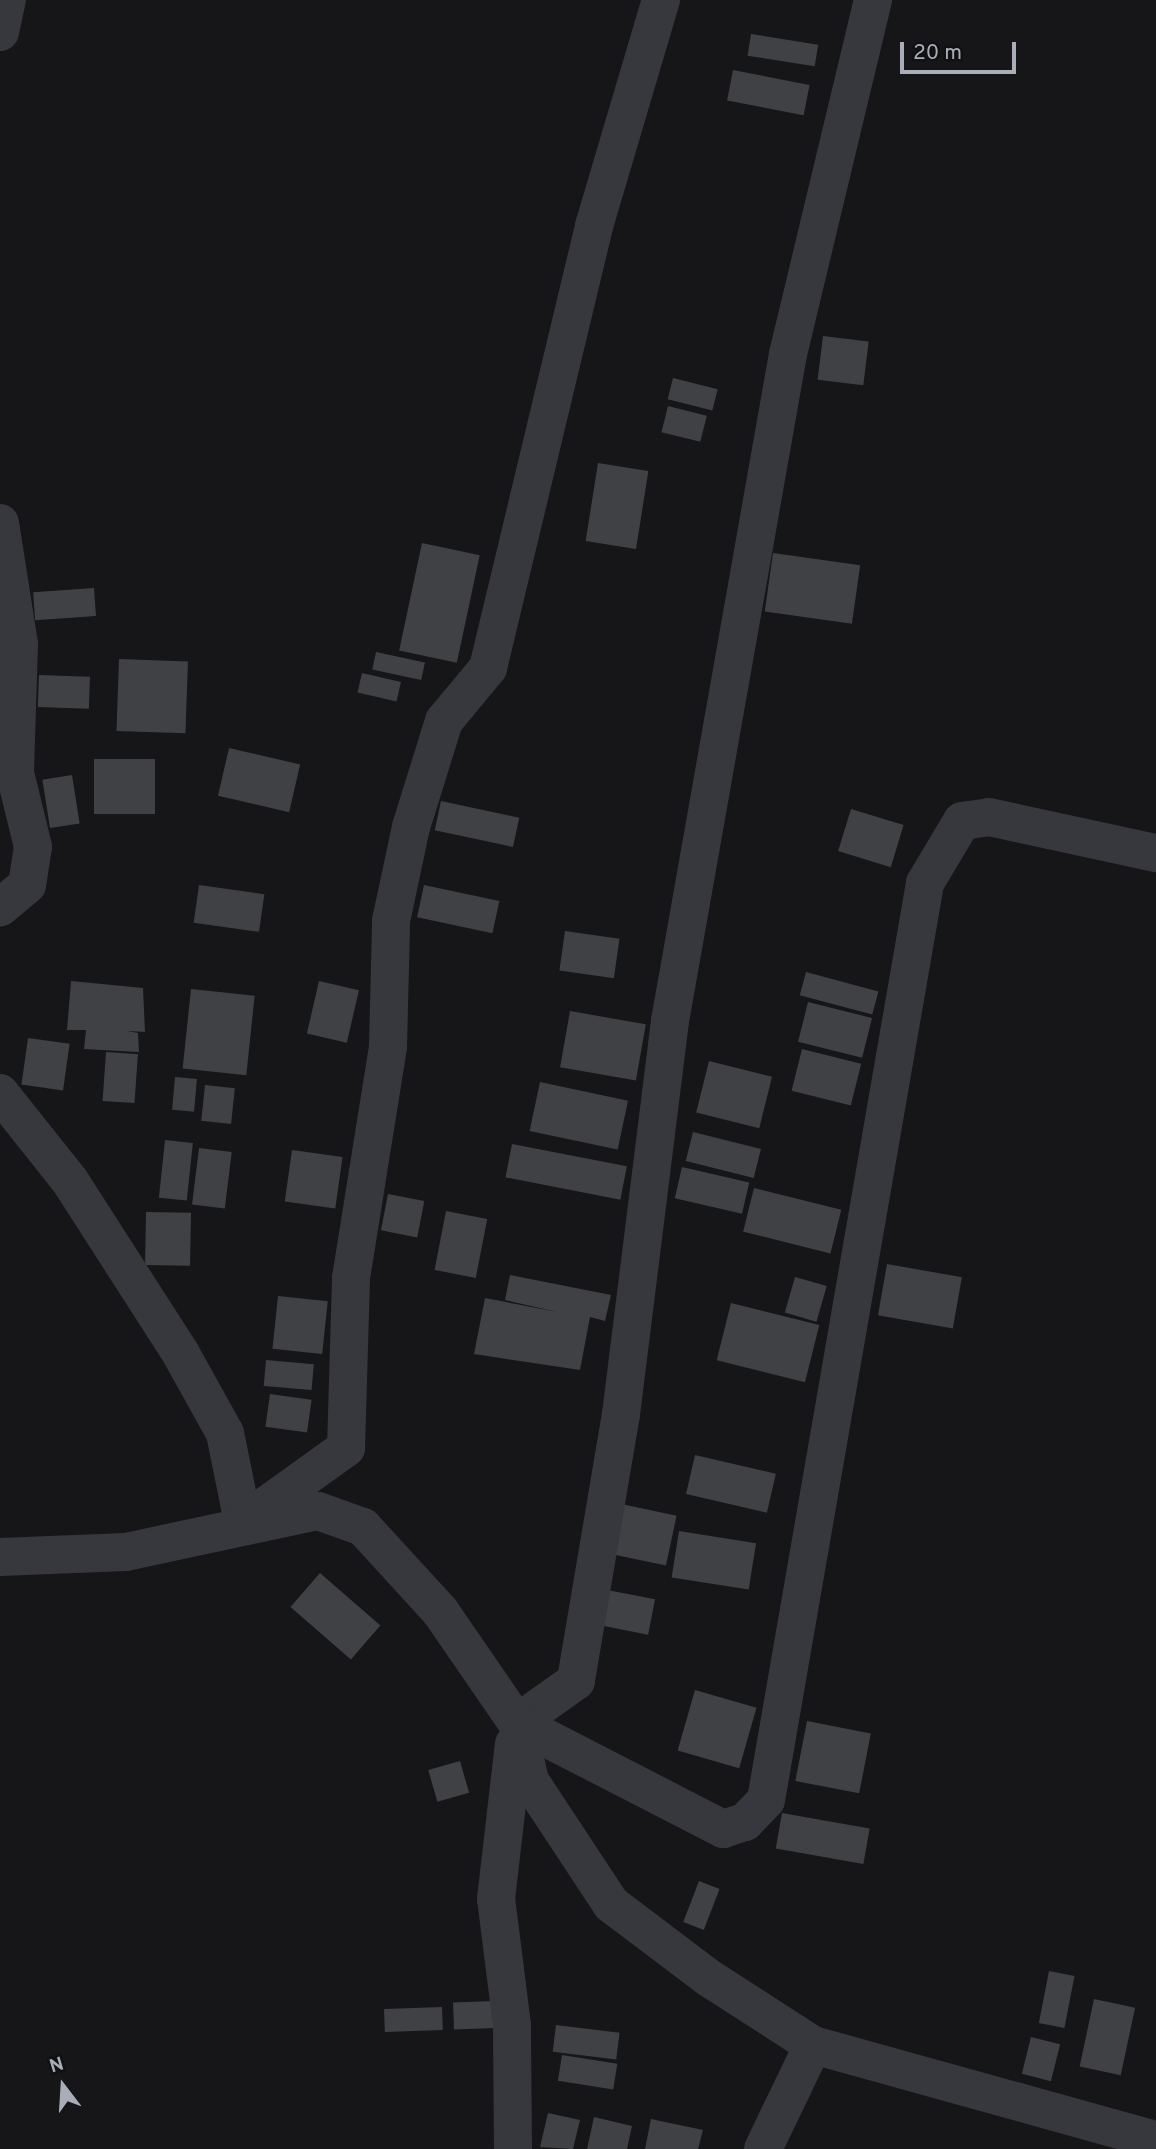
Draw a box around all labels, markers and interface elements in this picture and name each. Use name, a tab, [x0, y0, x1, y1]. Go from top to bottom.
scale bar	[904, 28, 1020, 72]
text: 20 m	[913, 40, 962, 67]
north arrow	[28, 2051, 98, 2121]
text: N	[47, 2052, 67, 2079]

